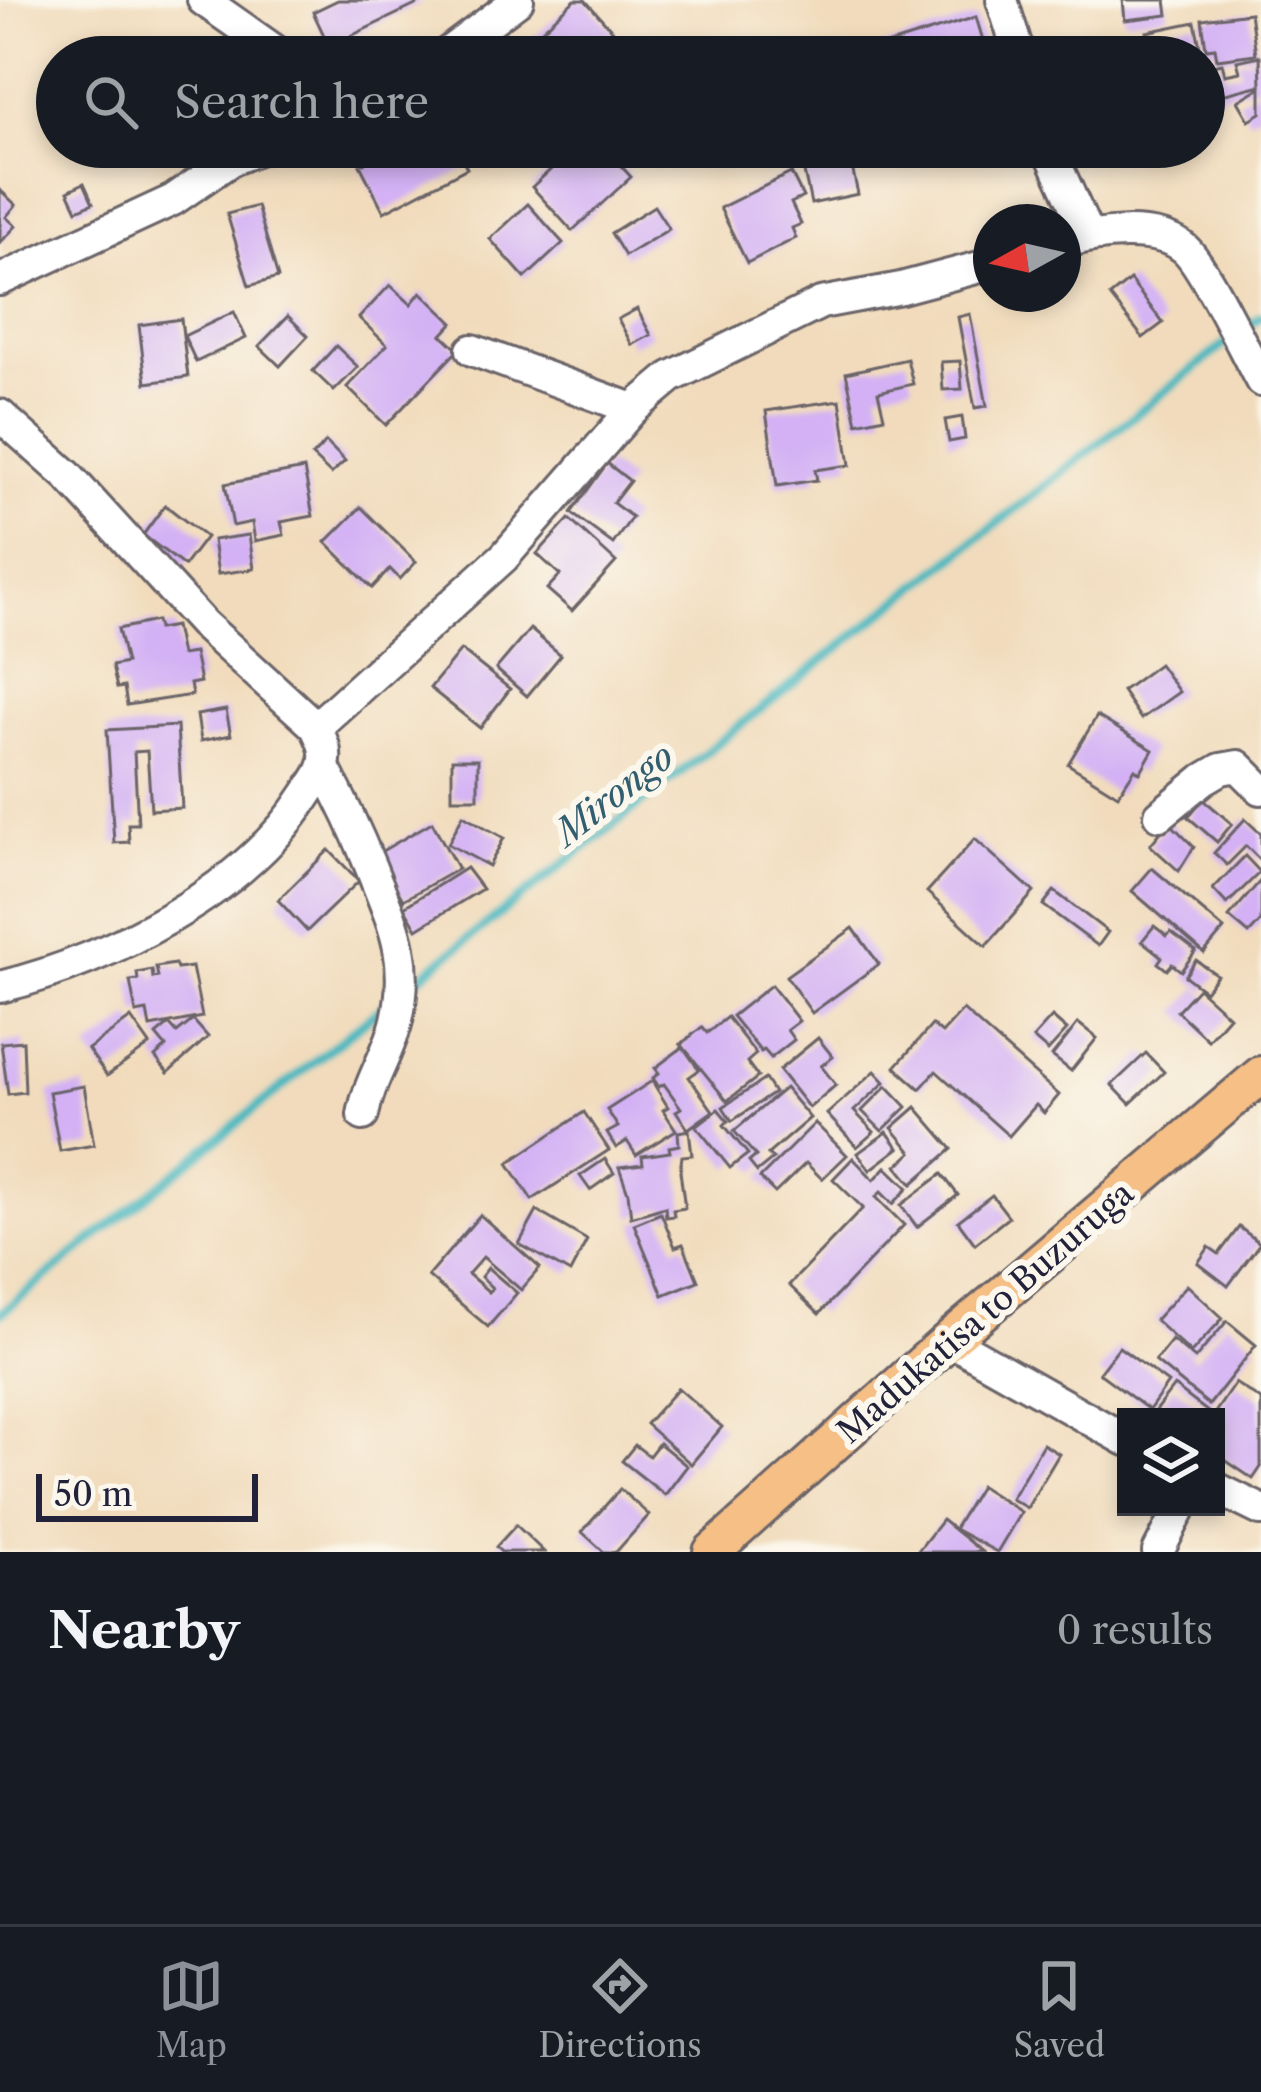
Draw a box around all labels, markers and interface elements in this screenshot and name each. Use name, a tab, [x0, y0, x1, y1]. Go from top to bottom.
search box	[36, 36, 1225, 168]
icon: search	[78, 69, 144, 135]
text: Search here	[174, 74, 429, 130]
north arrow	[973, 204, 1081, 312]
water label: Mirongo	[543, 734, 682, 856]
street label: Madukatisa to Buzuruga	[829, 1172, 1142, 1452]
map controls	[1117, 1408, 1225, 1516]
button: layers	[1117, 1408, 1225, 1516]
scale bar	[36, 1468, 258, 1521]
text: 50 m	[54, 1474, 132, 1515]
text: Nearby	[48, 1599, 240, 1661]
text: 0 results	[1057, 1606, 1213, 1654]
tab: Map	[156, 1953, 227, 2066]
tab: Directions	[539, 1953, 702, 2066]
tab: Saved	[1013, 1953, 1105, 2066]

